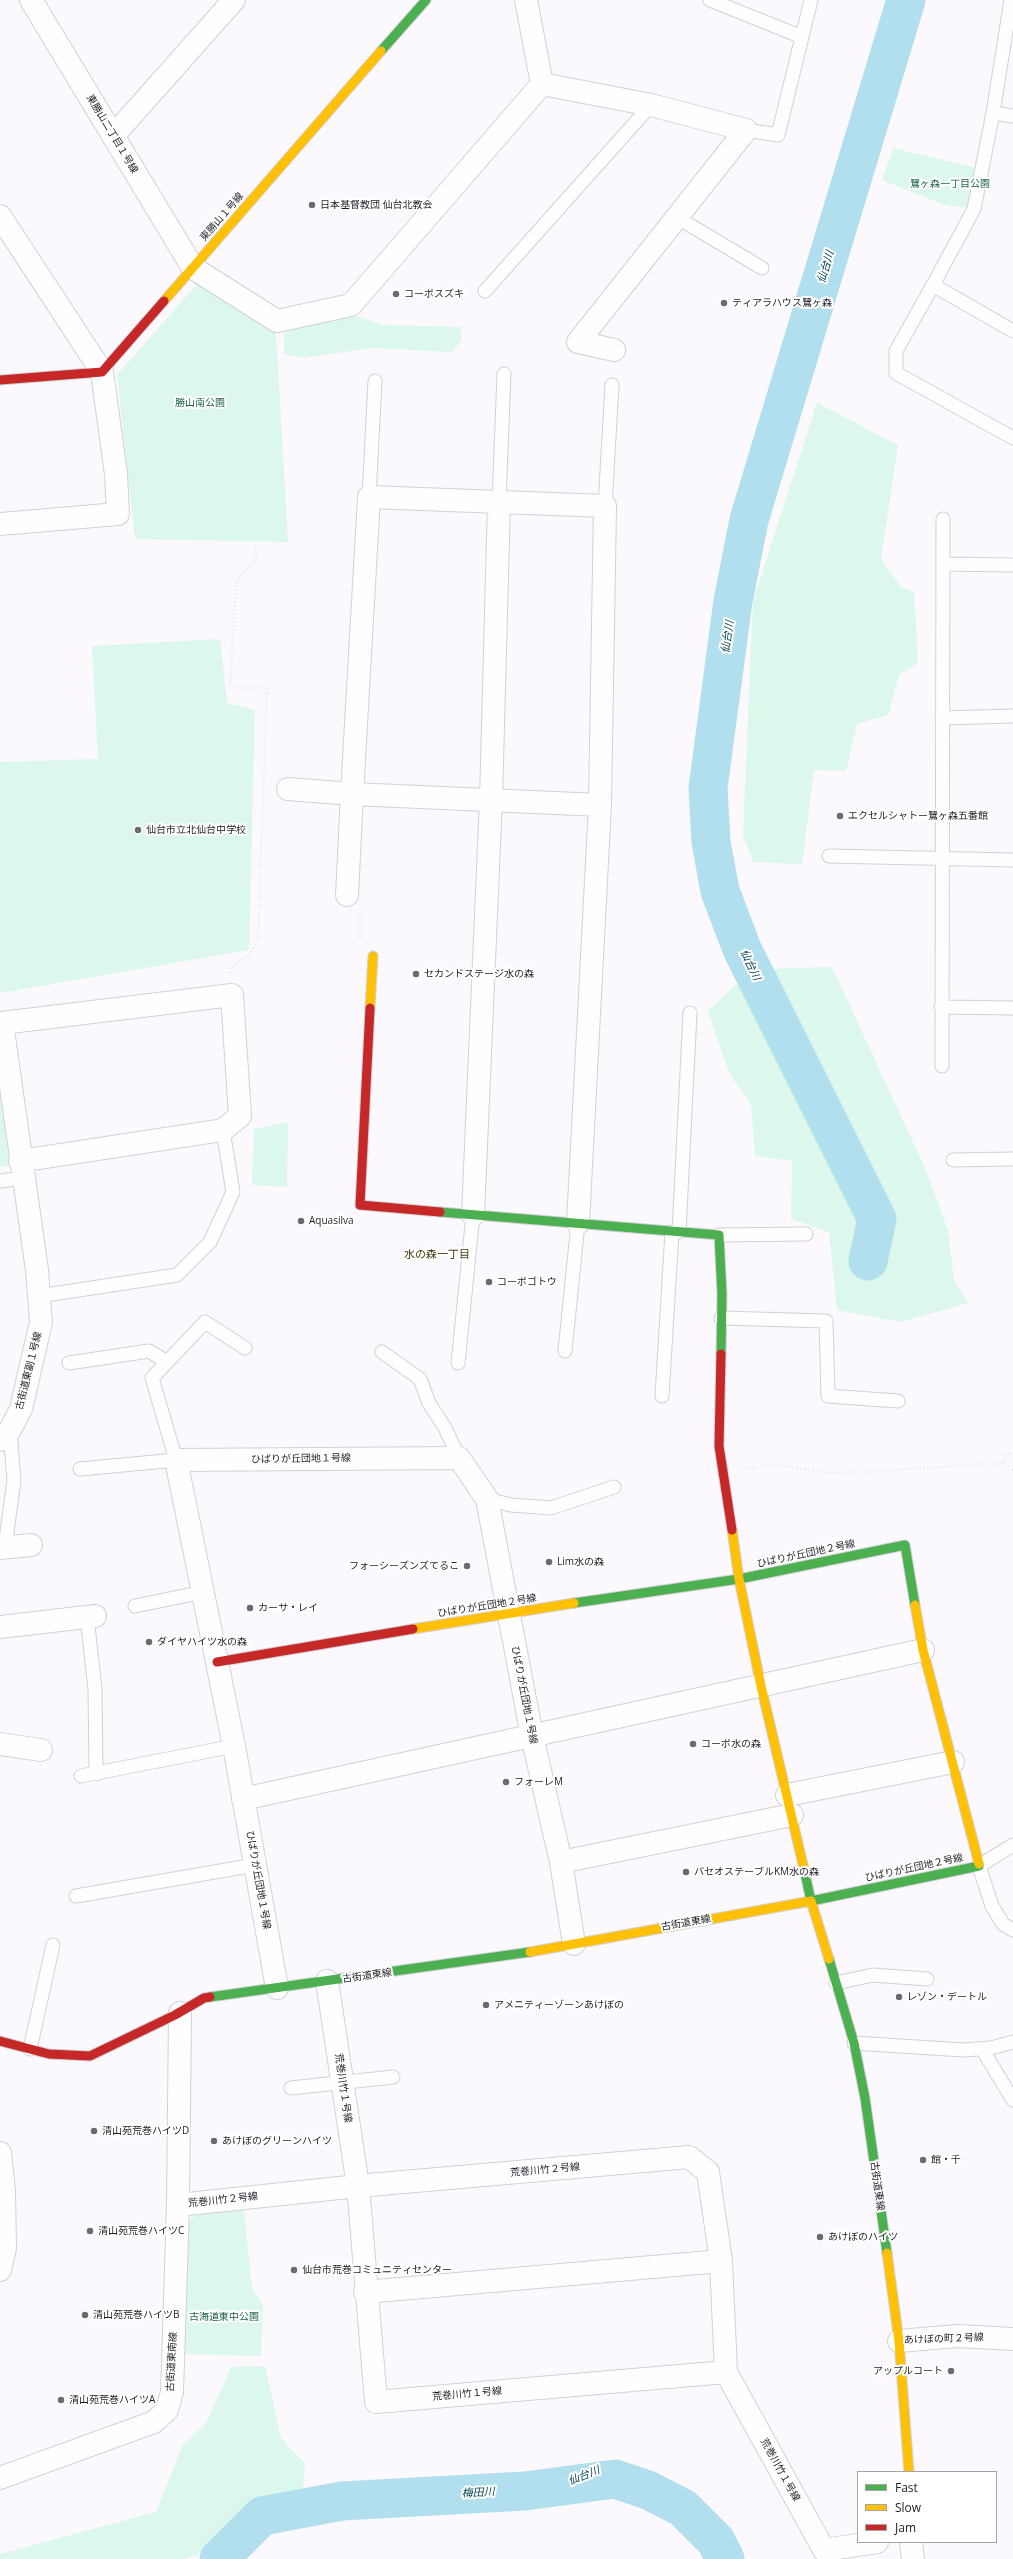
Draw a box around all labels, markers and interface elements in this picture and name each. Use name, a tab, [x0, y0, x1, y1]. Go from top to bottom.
street label: 東勝山二丁目１号線	[84, 92, 140, 176]
park label: 鷺ヶ森一丁目公園	[910, 178, 990, 190]
street label: 東勝山１号線	[198, 190, 246, 244]
place label: 日本基督教団 仙台北教会	[320, 199, 433, 211]
marker: 日本基督教団 仙台北教会	[307, 200, 317, 210]
water label: 仙台川	[815, 249, 837, 285]
place label: コーポスズキ	[404, 288, 464, 300]
marker: コーポスズキ	[391, 289, 401, 299]
place label: ティアラハウス鷺ヶ森	[732, 297, 832, 309]
marker: ティアラハウス鷺ヶ森	[719, 298, 729, 308]
park label: 勝山南公園	[175, 397, 225, 409]
water label: 仙台川	[719, 620, 737, 654]
place label: エクセルシャトー鷺ヶ森五番館	[848, 810, 988, 822]
marker: エクセルシャトー鷺ヶ森五番館	[835, 811, 845, 821]
place label: 仙台市立北仙台中学校	[146, 824, 246, 836]
marker: 仙台市立北仙台中学校	[133, 825, 143, 835]
water label: 仙台川	[737, 947, 763, 983]
place label: セカンドステージ水の森	[424, 968, 534, 980]
marker: セカンドステージ水の森	[411, 969, 421, 979]
place label: Aquasilva	[309, 1215, 353, 1227]
marker: Aquasilva	[296, 1216, 306, 1226]
district label: 水の森一丁目	[404, 1248, 470, 1262]
place label: コーポゴトウ	[497, 1276, 557, 1288]
marker: コーポゴトウ	[484, 1277, 494, 1287]
street label: 古街道東副１号線	[14, 1331, 44, 1411]
street label: ひばりが丘団地１号線	[251, 1452, 351, 1466]
street label: ひばりが丘団地２号線	[756, 1538, 856, 1570]
place label: Lim水の森	[557, 1556, 604, 1568]
marker: Lim水の森	[544, 1557, 554, 1567]
place label: フォーシーズンズてるこ	[349, 1560, 459, 1572]
marker: フォーシーズンズてるこ	[462, 1561, 472, 1571]
street label: ひばりが丘団地２号線	[437, 1592, 537, 1620]
place label: カーサ・レイ	[258, 1602, 318, 1614]
marker: カーサ・レイ	[245, 1603, 255, 1613]
place label: ダイヤハイツ水の森	[157, 1636, 247, 1648]
marker: ダイヤハイツ水の森	[144, 1637, 154, 1647]
street label: ひばりが丘団地１号線	[509, 1645, 539, 1745]
place label: コーポ水の森	[701, 1738, 761, 1750]
marker: コーポ水の森	[688, 1739, 698, 1749]
place label: フォーレM	[514, 1776, 563, 1788]
marker: フォーレM	[501, 1777, 511, 1787]
street label: ひばりが丘団地１号線	[243, 1830, 273, 1930]
street label: ひばりが丘団地２号線	[864, 1852, 964, 1884]
place label: パセオステーブルKM水の森	[694, 1866, 819, 1878]
marker: パセオステーブルKM水の森	[681, 1867, 691, 1877]
street label: 古街道東線	[660, 1913, 712, 1933]
street label: 古街道東線	[341, 1967, 393, 1985]
place label: レゾン・デートル	[907, 1991, 987, 2003]
marker: レゾン・デートル	[894, 1992, 904, 2002]
place label: アメニティーゾーンあけぼの	[494, 1999, 624, 2011]
marker: アメニティーゾーンあけぼの	[481, 2000, 491, 2010]
street label: 荒巻川竹１号線	[332, 2053, 354, 2123]
place label: 清山苑荒巻ハイツD	[102, 2125, 189, 2137]
marker: 清山苑荒巻ハイツD	[89, 2126, 99, 2136]
place label: あけぼのグリーンハイツ	[222, 2135, 332, 2147]
marker: あけぼのグリーンハイツ	[209, 2136, 219, 2146]
place label: 館・千	[931, 2154, 961, 2166]
marker: 館・千	[918, 2155, 928, 2165]
street label: 古街道東線	[868, 2160, 886, 2212]
street label: 荒巻川竹２号線	[510, 2161, 580, 2179]
street label: 荒巻川竹２号線	[188, 2190, 258, 2210]
place label: 清山苑荒巻ハイツC	[98, 2225, 184, 2237]
marker: 清山苑荒巻ハイツC	[85, 2226, 95, 2236]
place label: あけぼのハイツ	[828, 2231, 898, 2243]
marker: あけぼのハイツ	[815, 2232, 825, 2242]
place label: 仙台市荒巻コミュニティセンター	[302, 2264, 452, 2276]
marker: 仙台市荒巻コミュニティセンター	[289, 2265, 299, 2275]
place label: 清山苑荒巻ハイツB	[93, 2309, 179, 2321]
marker: 清山苑荒巻ハイツB	[80, 2310, 90, 2320]
park label: 古海道東中公園	[189, 2311, 259, 2323]
street label: 古街道東南線	[164, 2332, 180, 2392]
street label: あけぼの町２号線	[904, 2332, 984, 2346]
place label: アップルコート	[873, 2365, 943, 2377]
marker: アップルコート	[946, 2366, 956, 2376]
street label: 荒巻川竹１号線	[432, 2385, 502, 2403]
place label: 清山苑荒巻ハイツA	[69, 2394, 155, 2406]
marker: 清山苑荒巻ハイツA	[56, 2395, 66, 2405]
street label: 荒巻川竹１号線	[758, 2436, 802, 2504]
water label: 仙台川	[566, 2464, 602, 2488]
legend	[857, 2471, 997, 2543]
text: Fast	[895, 2479, 918, 2496]
water label: 梅田川	[461, 2486, 495, 2500]
text: Slow	[895, 2499, 921, 2516]
text: Jam	[895, 2519, 916, 2536]

